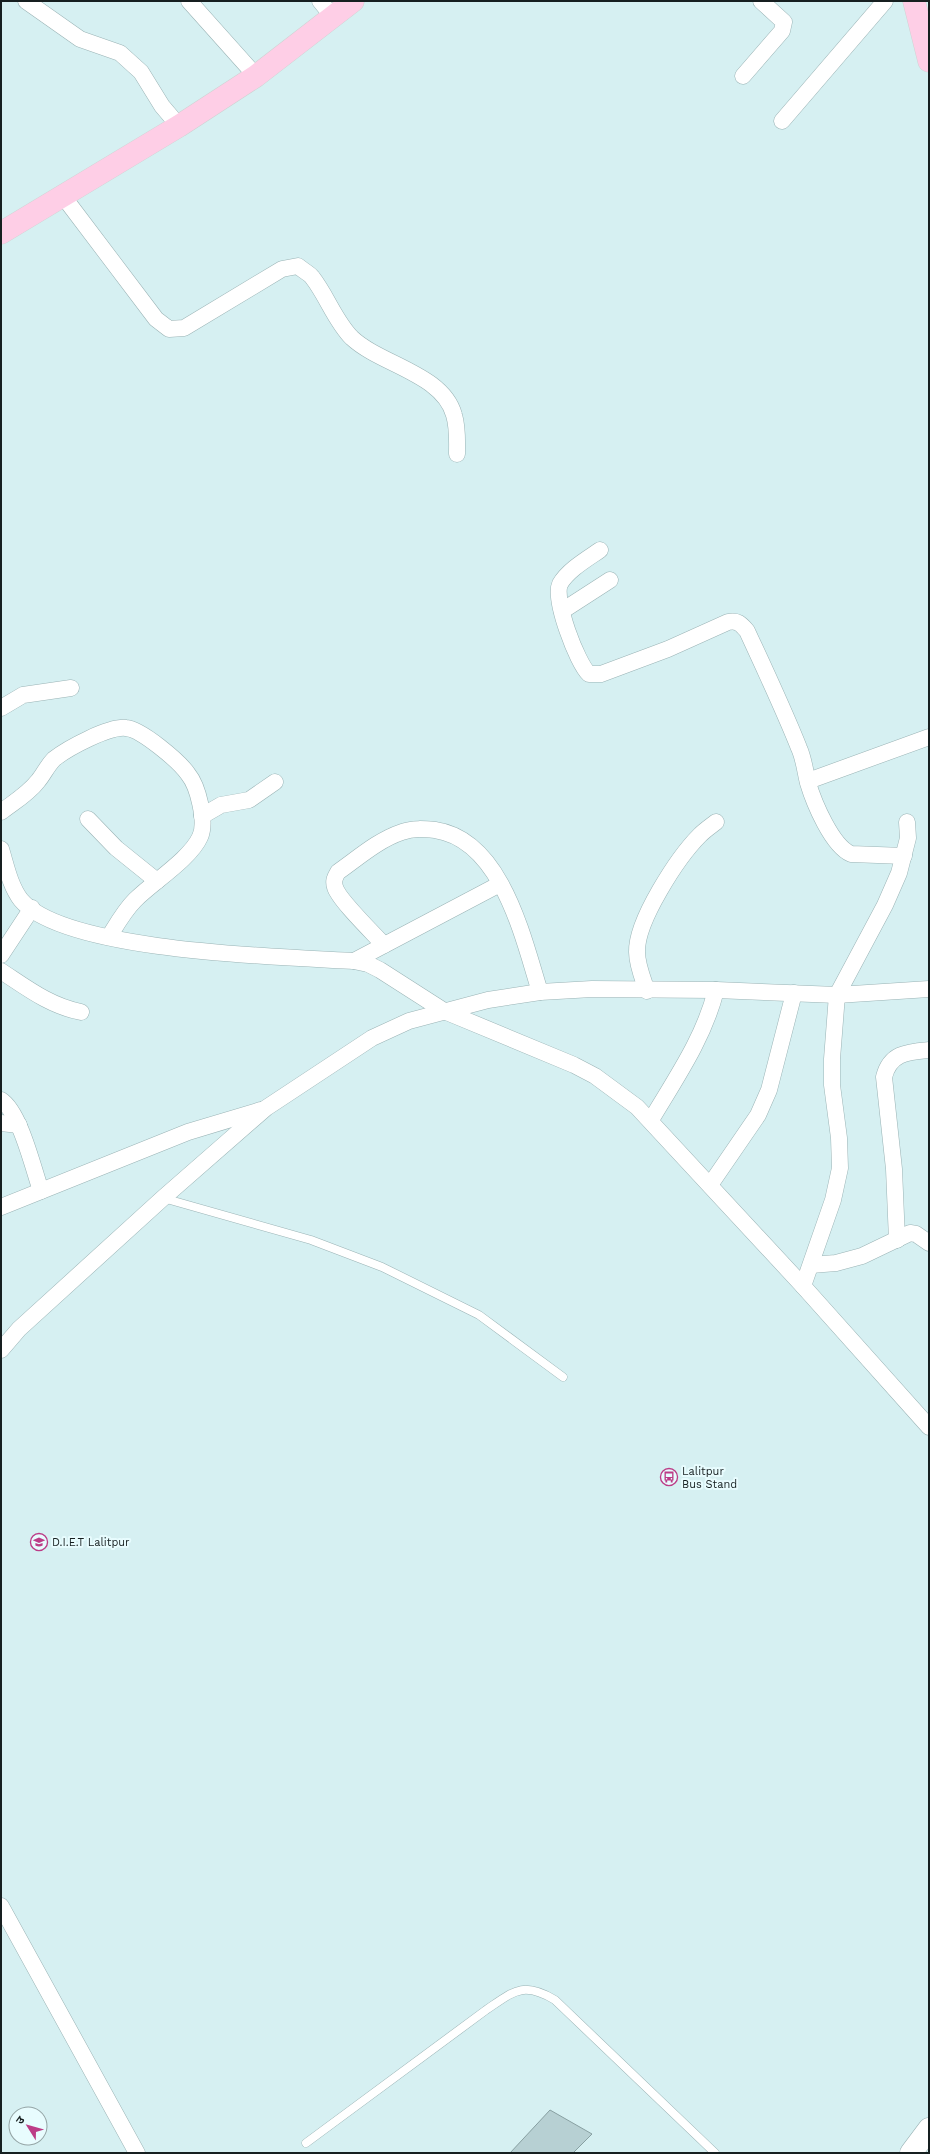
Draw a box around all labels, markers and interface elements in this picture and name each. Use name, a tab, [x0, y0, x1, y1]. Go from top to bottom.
place label: Lalitpur Bus Stand	[682, 1465, 737, 1491]
bus stop icon: Lalitpur Bus Stand	[659, 1467, 679, 1487]
school or university icon: D.I.E.T Lalitpur	[29, 1532, 49, 1552]
place label: D.I.E.T Lalitpur	[52, 1536, 130, 1549]
north arrow	[8, 2106, 48, 2146]
text: उ	[13, 2113, 28, 2127]

